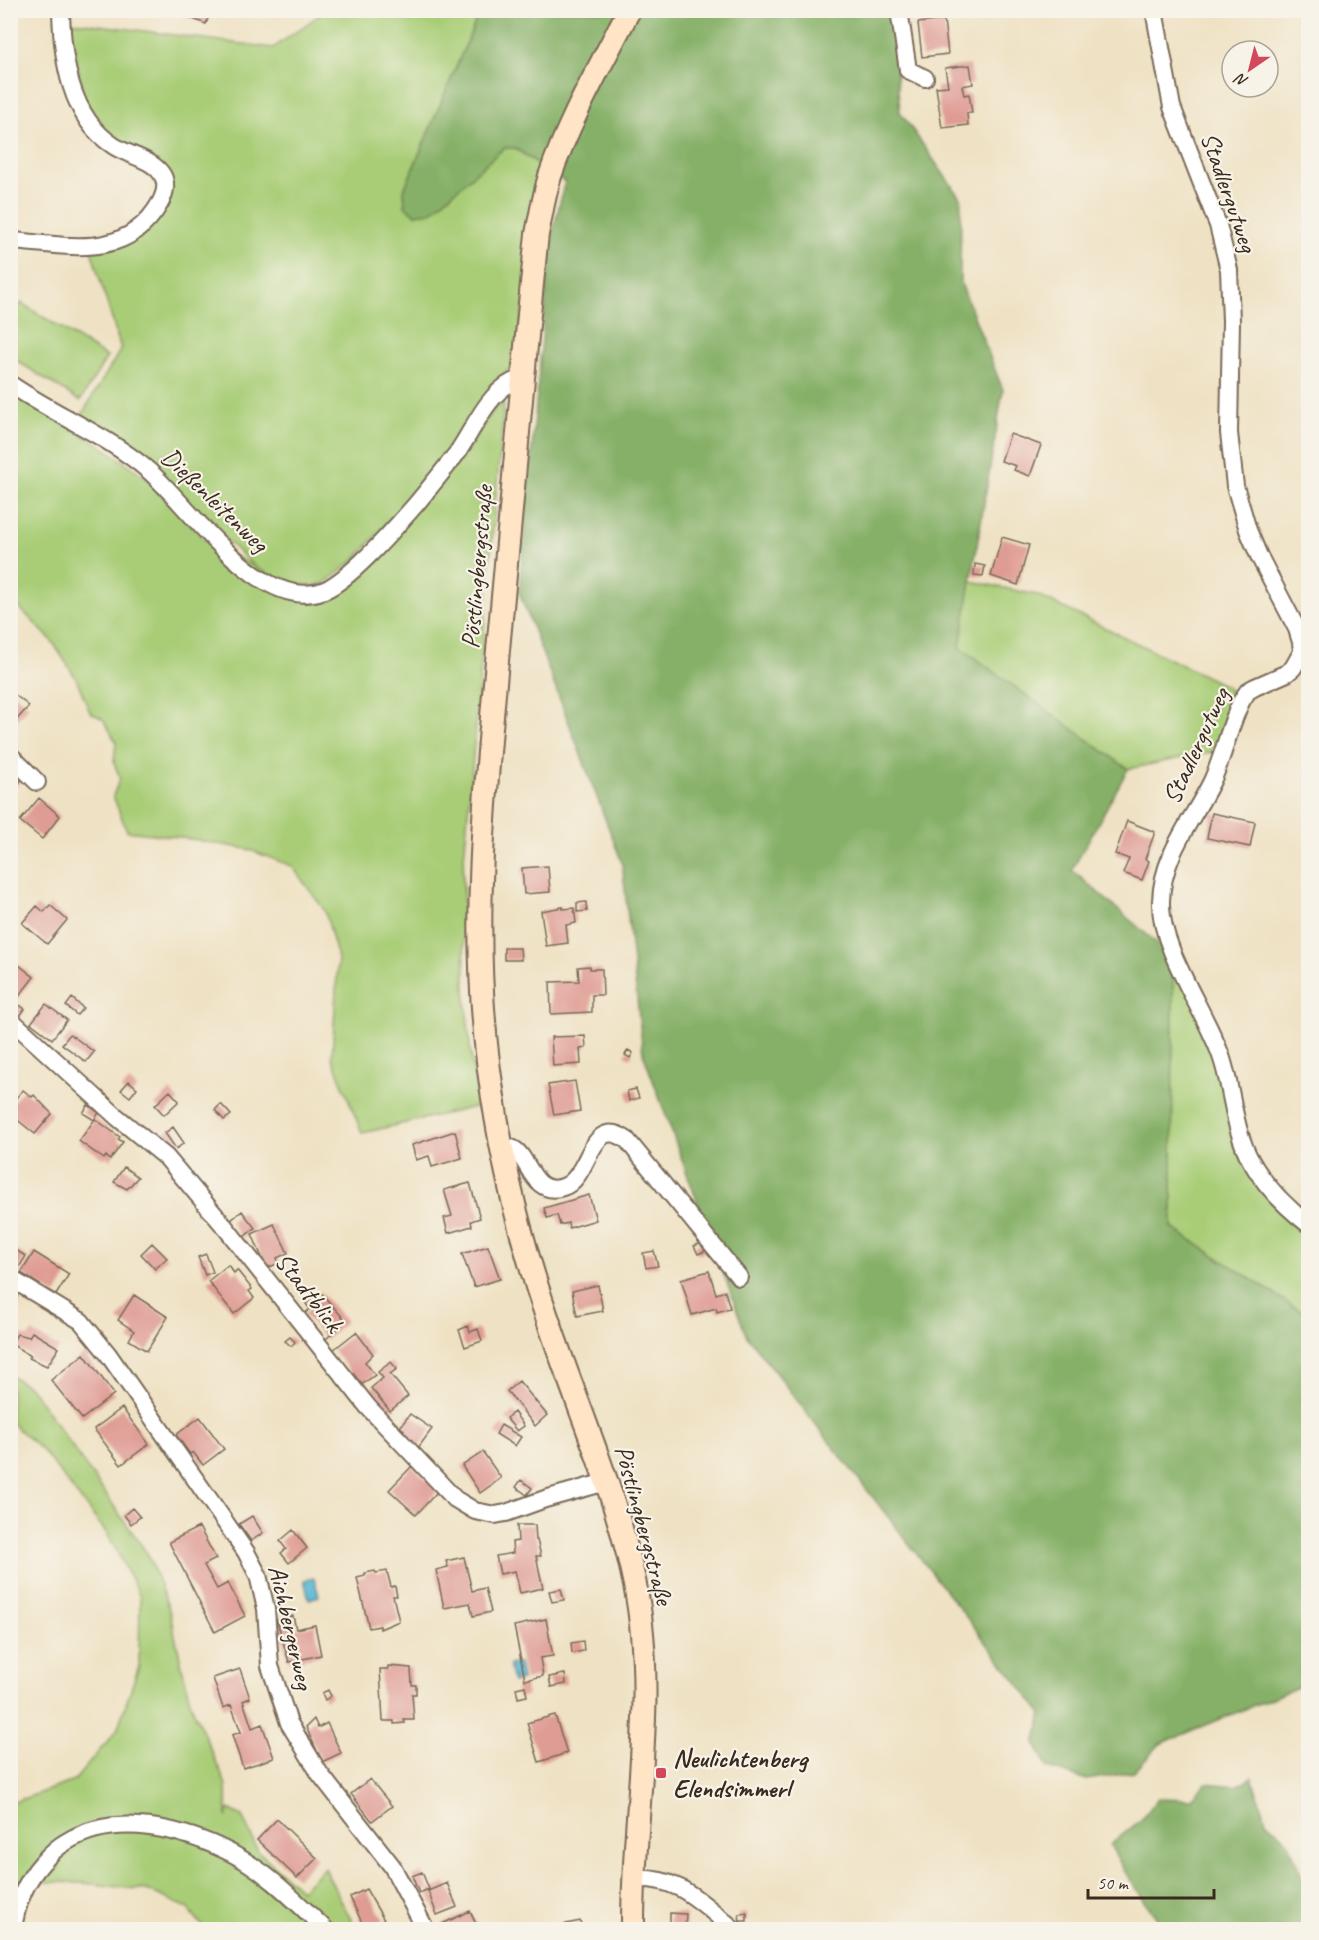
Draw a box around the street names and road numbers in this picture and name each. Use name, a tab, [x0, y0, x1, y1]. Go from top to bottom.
street label: Stadlergutweg	[1193, 128, 1265, 258]
street label: Dießenleitenweg	[154, 441, 277, 561]
street label: Pöstlingbergstraße	[453, 482, 501, 650]
street label: Stadlergutweg	[1155, 681, 1238, 809]
street label: Stadtblick	[268, 1246, 352, 1340]
street label: Pöstlingbergstraße	[607, 1442, 682, 1611]
street label: Aichbergerweg	[261, 1562, 322, 1694]

